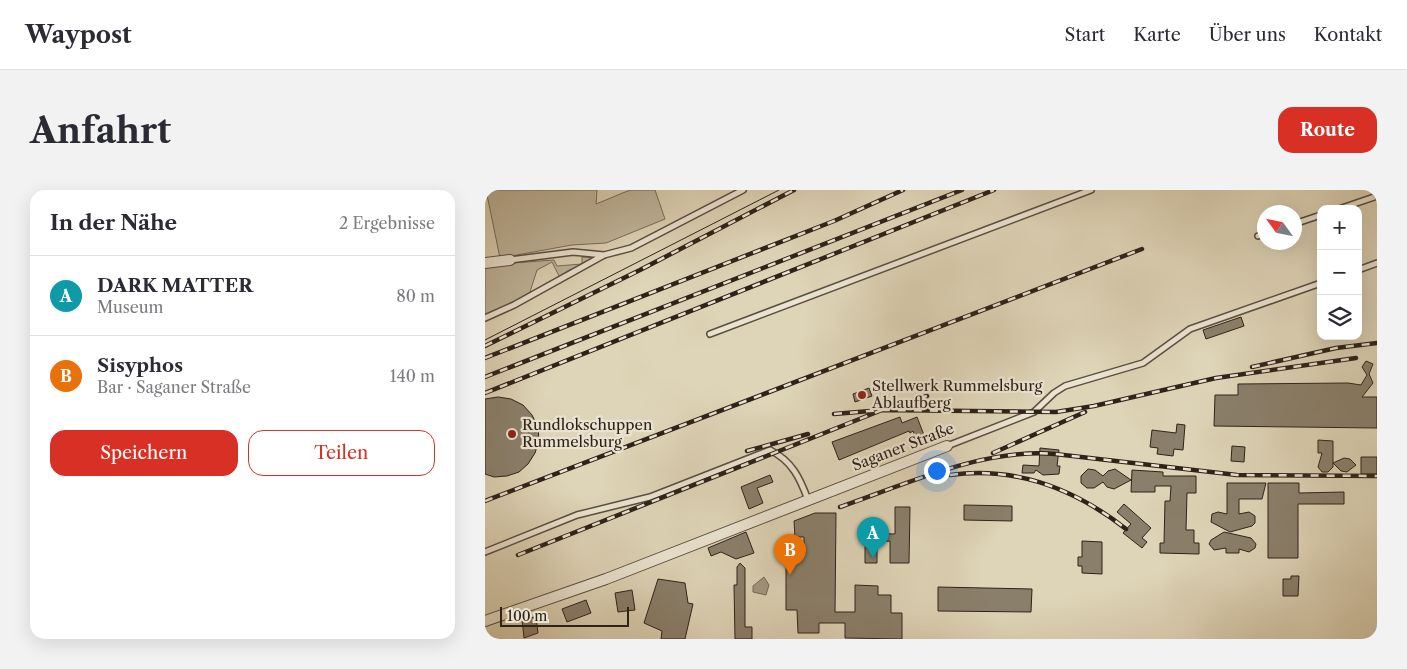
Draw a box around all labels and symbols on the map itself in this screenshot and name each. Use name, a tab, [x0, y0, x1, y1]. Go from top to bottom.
north arrow	[1257, 205, 1302, 250]
place label: Stellwerk Rummelsburg Ablaufberg	[871, 376, 1043, 412]
marker: Stellwerk Rummelsburg Ablaufberg	[856, 389, 868, 401]
place label: Rundlokschuppen Rummelsburg	[522, 415, 653, 451]
street label: Saganer Straße	[849, 418, 956, 475]
marker: Rundlokschuppen Rummelsburg	[506, 428, 518, 440]
your location	[924, 458, 950, 484]
pin: A	[857, 517, 889, 558]
pin: B	[774, 534, 806, 575]
scale bar	[500, 604, 629, 627]

